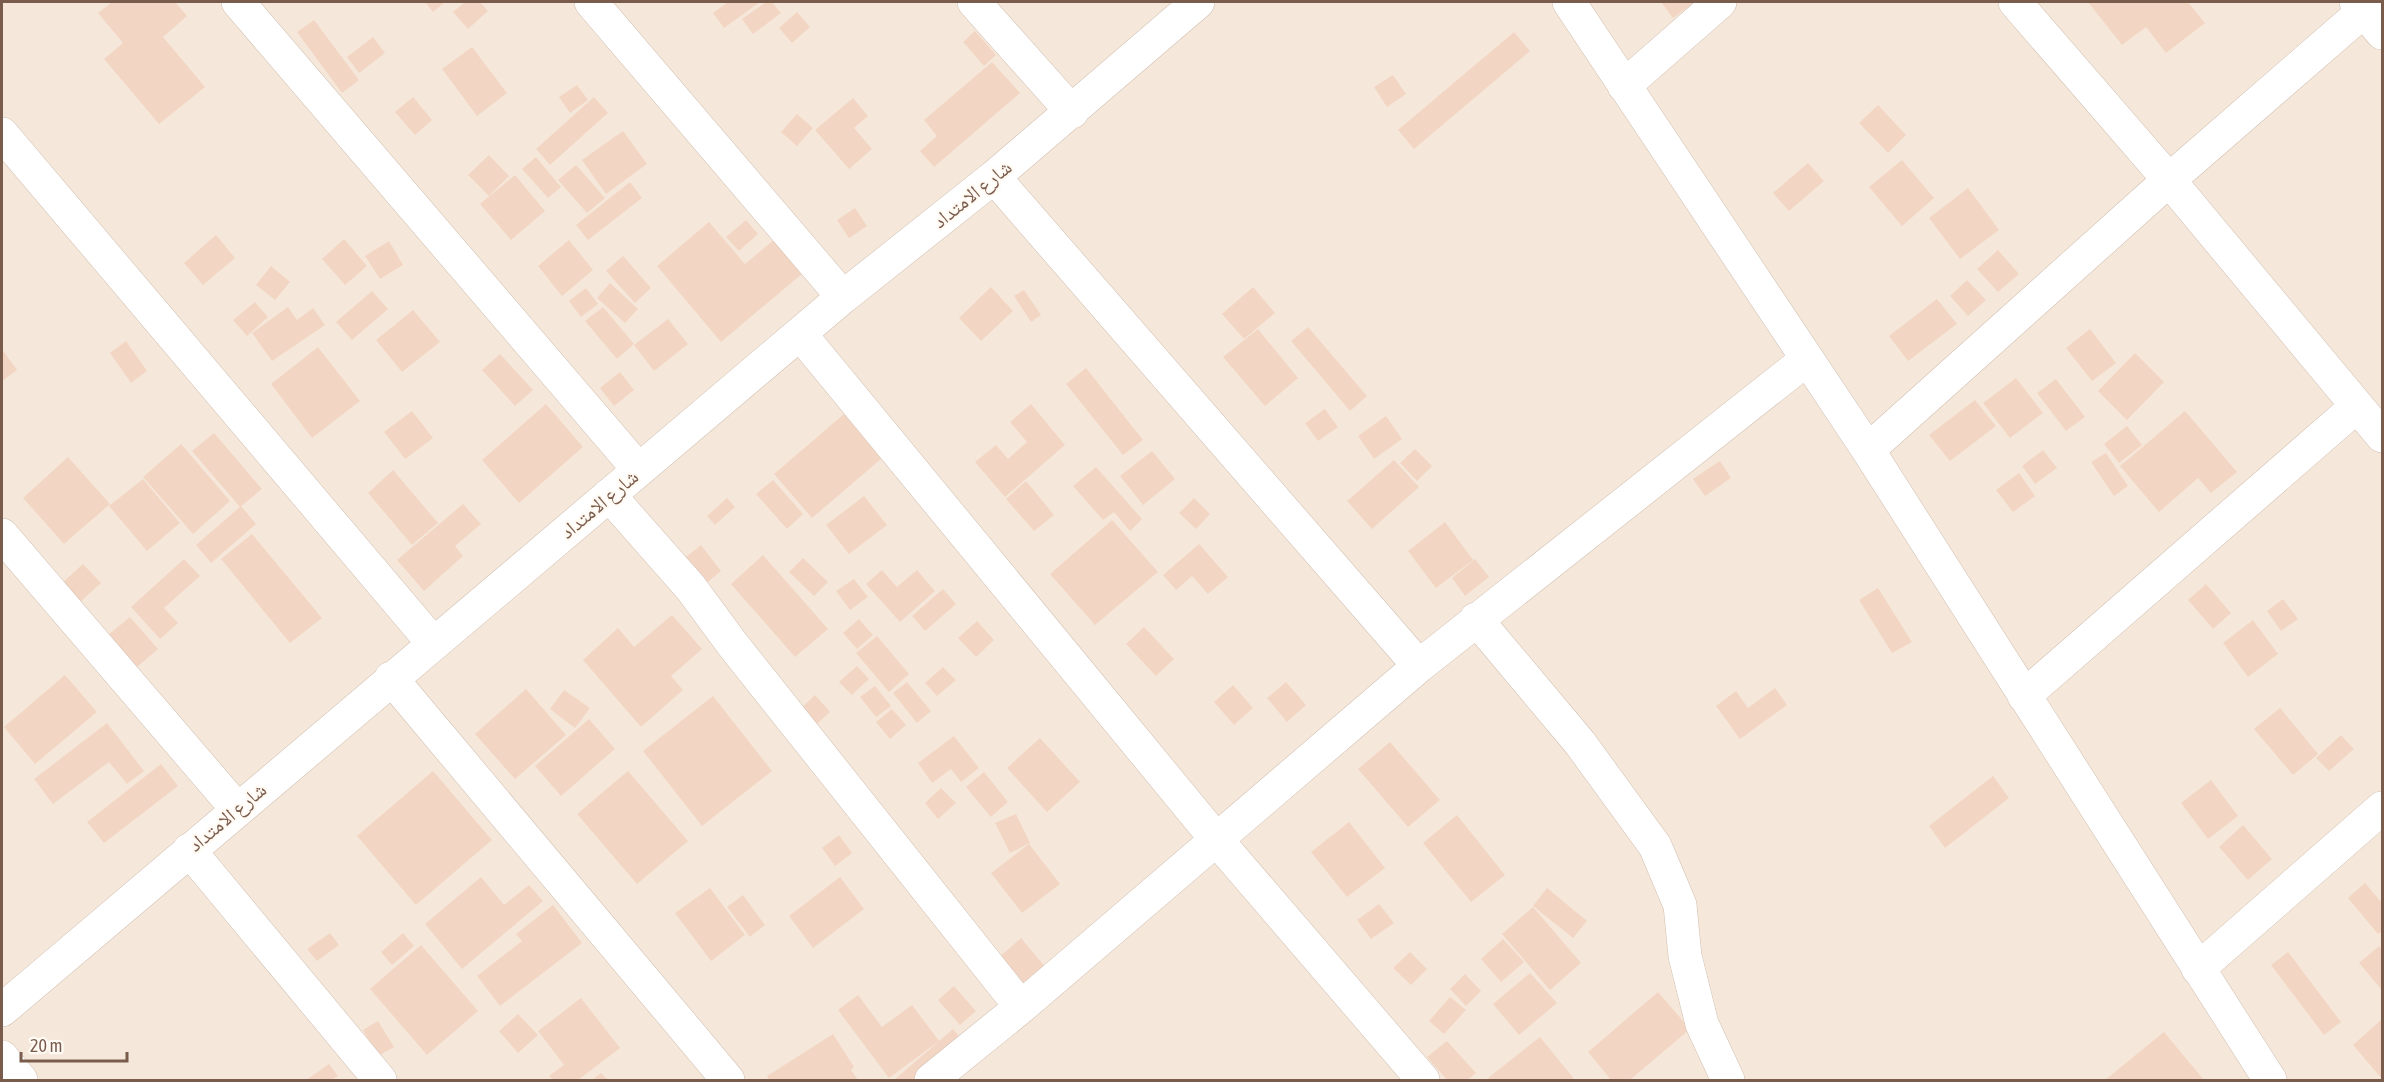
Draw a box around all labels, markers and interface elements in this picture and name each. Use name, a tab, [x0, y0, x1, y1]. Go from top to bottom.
street label: شارع الامتداد	[928, 155, 1017, 234]
street label: شارع الامتداد	[555, 464, 644, 544]
street label: شارع الامتداد	[183, 777, 272, 857]
scale bar	[21, 1025, 128, 1063]
text: 20 m	[30, 1035, 62, 1056]

